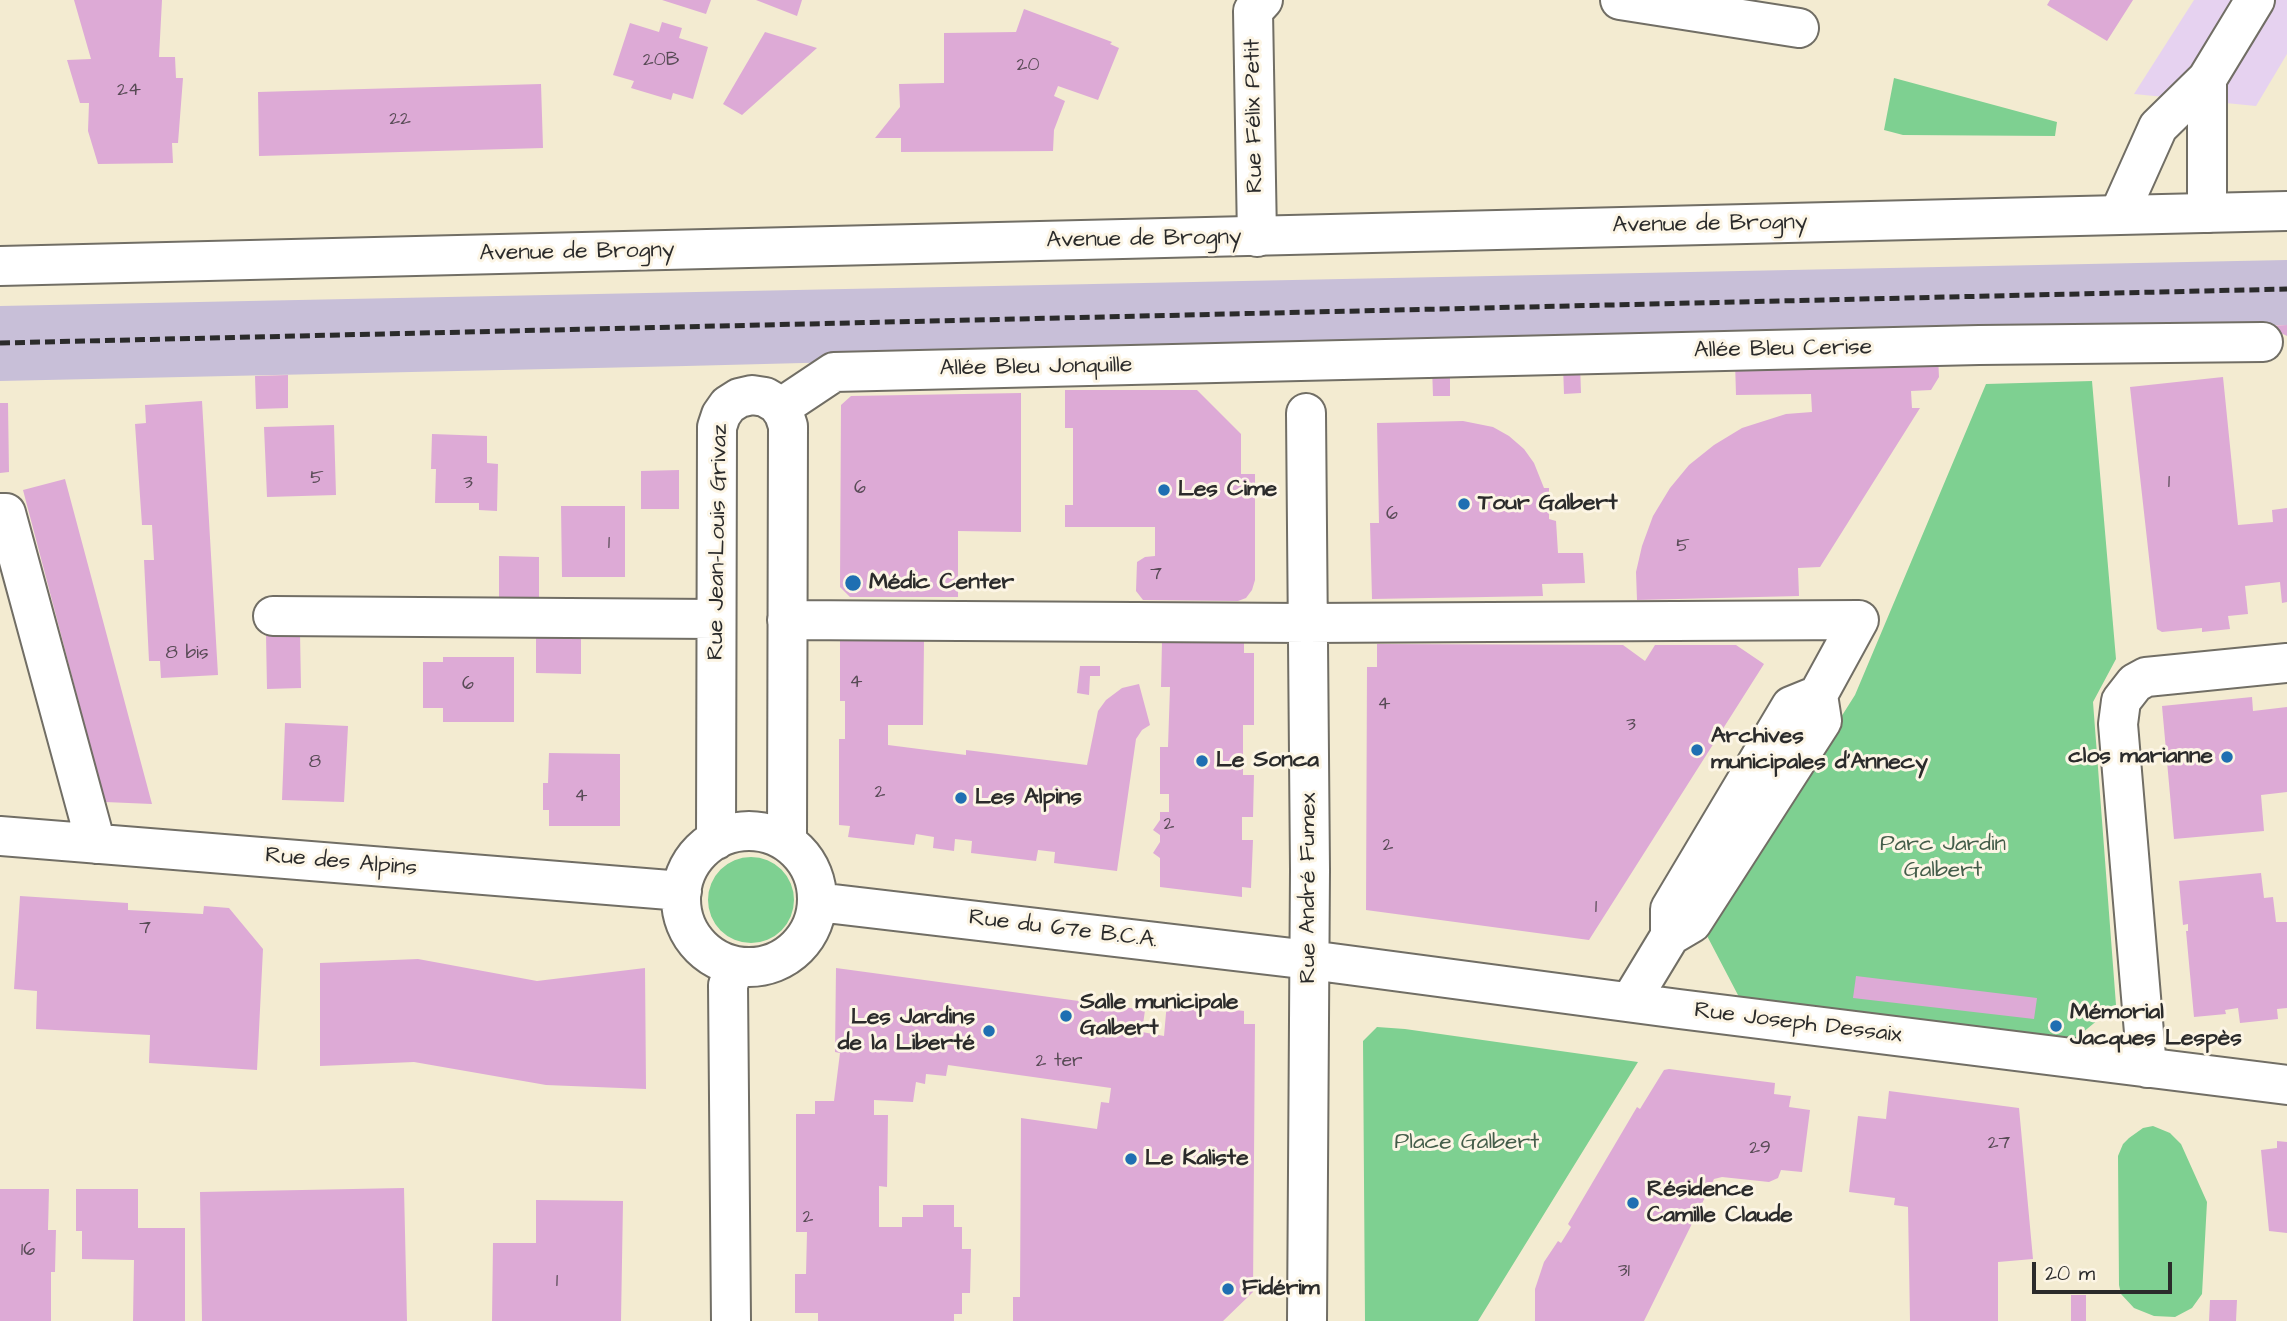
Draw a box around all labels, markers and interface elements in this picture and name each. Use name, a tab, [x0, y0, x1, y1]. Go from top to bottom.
street label: Rue Félix Petit	[1240, 39, 1270, 193]
house number: 20B	[643, 50, 679, 72]
house number: 20	[1017, 55, 1039, 77]
house number: 24	[117, 80, 141, 102]
house number: 22	[389, 109, 411, 131]
street label: Avenue de Brogny	[1612, 209, 1808, 241]
street label: Avenue de Brogny	[1046, 224, 1242, 256]
street label: Avenue de Brogny	[479, 237, 675, 269]
street label: Allée Bleu Cerise	[1694, 335, 1872, 365]
street label: Allée Bleu Jonquille	[939, 353, 1133, 383]
street label: Rue Jean-Louis Grivaz	[703, 423, 735, 661]
house number: 5	[310, 468, 324, 490]
house number: 1	[2168, 472, 2170, 494]
house number: 3	[463, 473, 473, 495]
place label: Les Cime	[1178, 476, 1277, 504]
house number: 6	[854, 478, 866, 500]
marker: Les Cime	[1156, 482, 1172, 498]
place label: Tour Galbert	[1478, 490, 1617, 518]
marker: Tour Galbert	[1456, 496, 1472, 512]
house number: 6	[1386, 504, 1398, 526]
house number: 1	[608, 533, 610, 555]
house number: 5	[1676, 536, 1690, 558]
house number: 7	[1150, 564, 1162, 586]
place label: Médic Center	[869, 569, 1014, 597]
marker: Médic Center	[843, 573, 863, 593]
house number: 8 bis	[165, 643, 209, 665]
house number: 4	[850, 672, 862, 694]
house number: 6	[462, 674, 474, 696]
house number: 4	[1378, 694, 1390, 716]
house number: 3	[1626, 715, 1636, 737]
place label: Archives municipales d'Annecy	[1711, 723, 1928, 777]
marker: Archives municipales d'Annecy	[1689, 742, 1705, 758]
place label: clos marianne	[2068, 743, 2213, 771]
place label: Le Sonca	[1216, 747, 1319, 775]
marker: clos marianne	[2219, 749, 2235, 765]
house number: 8	[309, 752, 321, 774]
marker: Le Sonca	[1194, 753, 1210, 769]
house number: 2	[875, 782, 885, 804]
place label: Les Alpins	[975, 784, 1082, 812]
house number: 4	[575, 786, 587, 808]
marker: Les Alpins	[953, 790, 969, 806]
street label: Rue André Fumex	[1295, 793, 1323, 983]
house number: 2	[1164, 814, 1174, 836]
park label: Parc Jardin Galbert	[1880, 831, 2006, 885]
house number: 2	[1383, 835, 1393, 857]
street label: Rue des Alpins	[264, 843, 418, 883]
house number: 1	[1595, 897, 1597, 919]
street label: Rue du 67e B.C.A.	[967, 905, 1159, 955]
house number: 7	[139, 918, 151, 940]
place label: Salle municipale Galbert	[1080, 989, 1239, 1043]
street label: Rue Joseph Dessaix	[1693, 998, 1903, 1050]
place label: Mémorial Jacques Lespès	[2070, 999, 2242, 1053]
place label: Les Jardins de la Liberté	[838, 1004, 975, 1058]
marker: Salle municipale Galbert	[1058, 1008, 1074, 1024]
marker: Mémorial Jacques Lespès	[2048, 1018, 2064, 1034]
marker: Les Jardins de la Liberté	[981, 1023, 997, 1039]
house number: 2 ter	[1036, 1051, 1082, 1073]
park label: Place Galbert	[1395, 1129, 1539, 1157]
house number: 27	[1988, 1133, 2010, 1155]
house number: 29	[1749, 1138, 1771, 1160]
place label: Le Kaliste	[1145, 1145, 1249, 1173]
marker: Le Kaliste	[1123, 1151, 1139, 1167]
place label: Résidence Camille Claude	[1647, 1176, 1793, 1230]
marker: Résidence Camille Claude	[1625, 1195, 1641, 1211]
house number: 2	[803, 1207, 813, 1229]
house number: 16	[21, 1240, 35, 1262]
scale bar	[2035, 1248, 2175, 1292]
text: 20 m	[2045, 1259, 2095, 1288]
house number: 31	[1618, 1261, 1630, 1283]
house number: 1	[556, 1271, 558, 1293]
place label: Fidérim	[1242, 1275, 1320, 1303]
marker: Fidérim	[1220, 1281, 1236, 1297]

